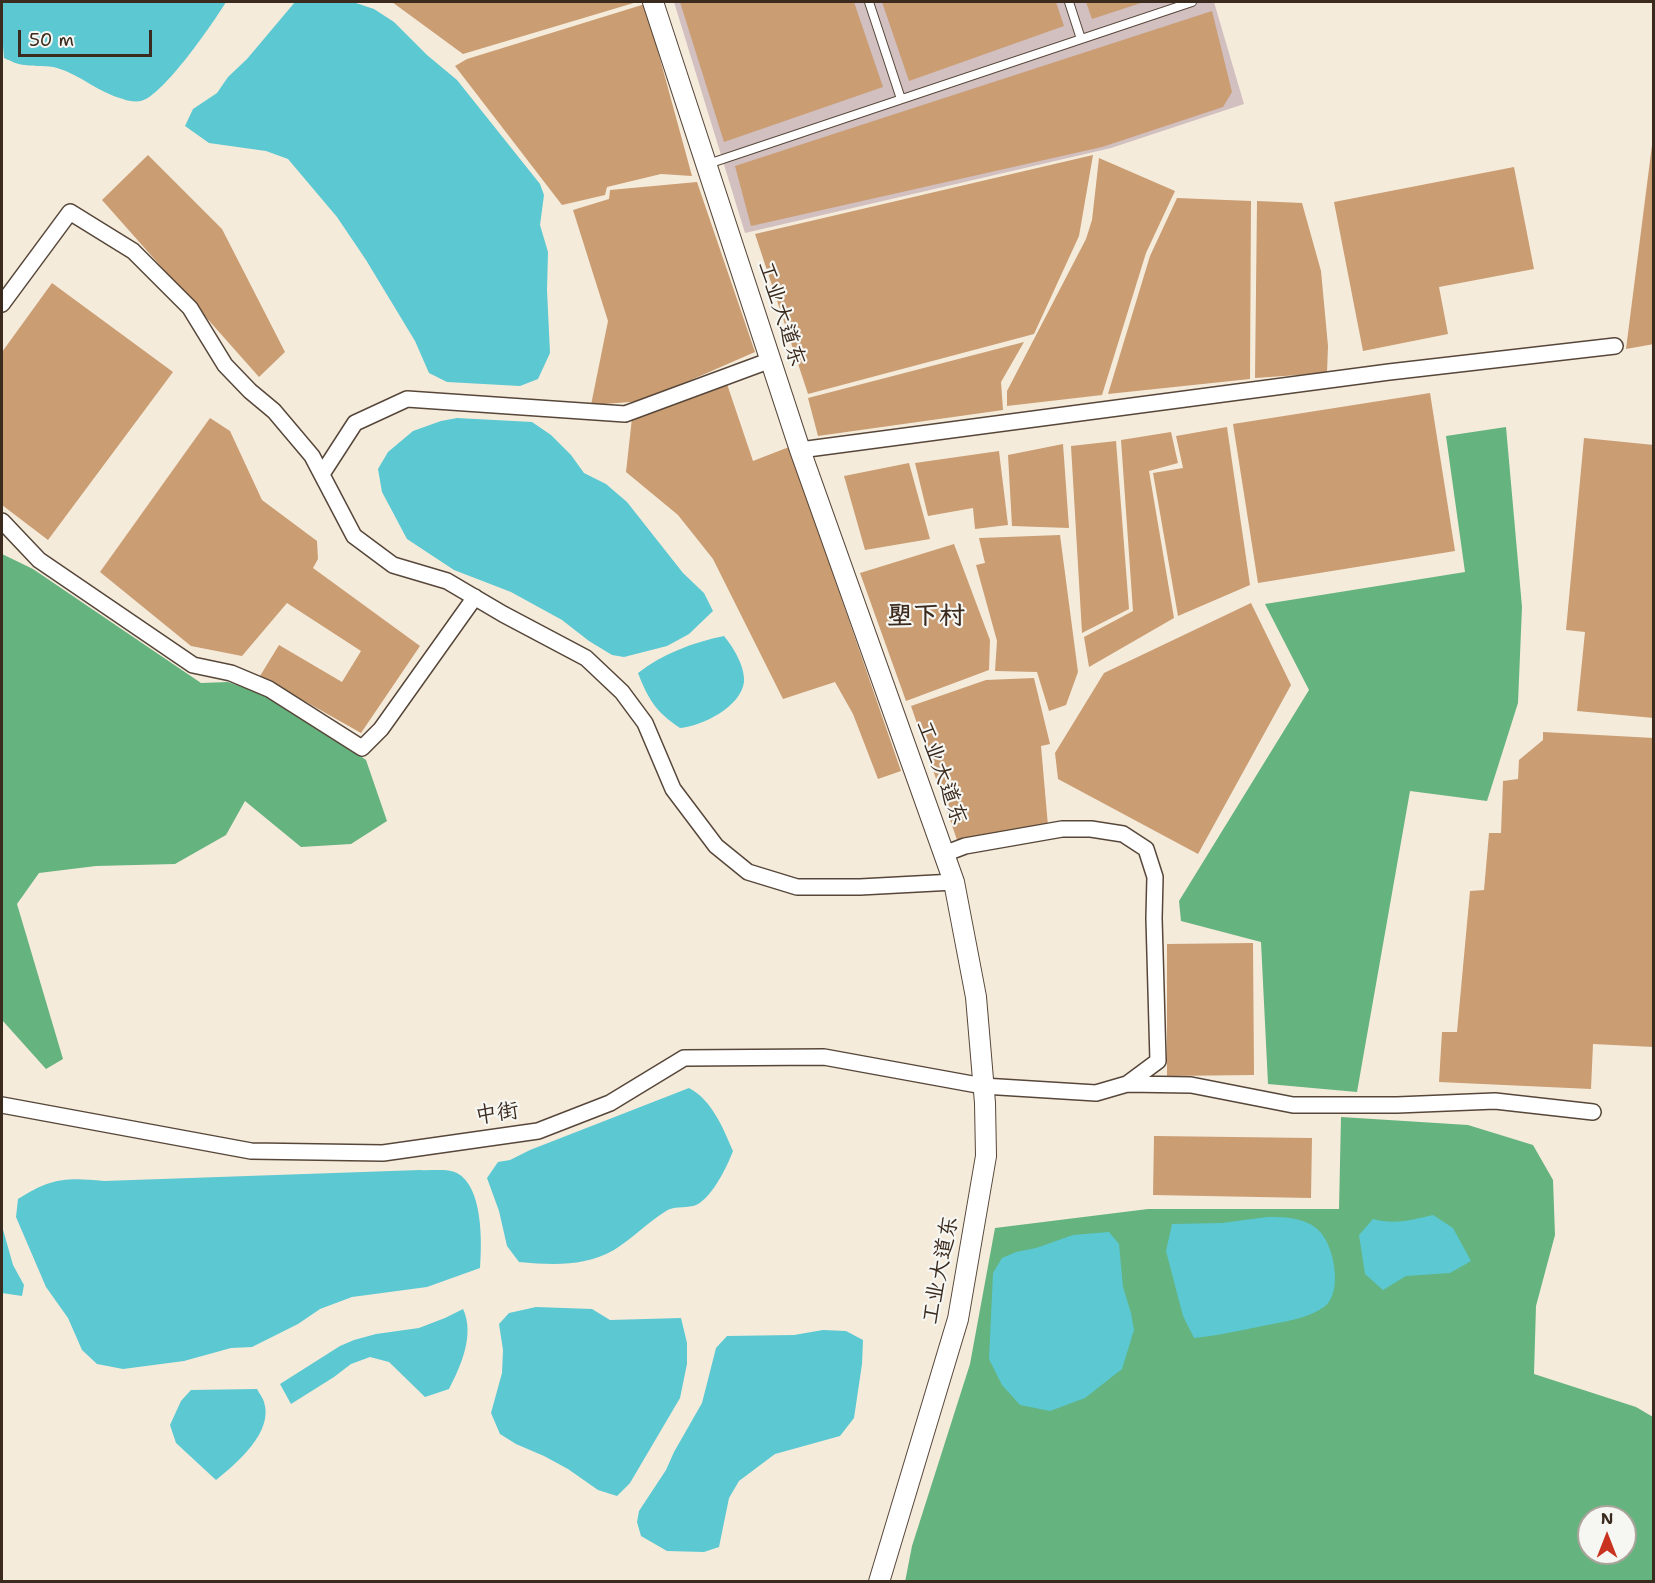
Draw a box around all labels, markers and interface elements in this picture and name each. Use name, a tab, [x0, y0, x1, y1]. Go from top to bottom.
scale bar	[21, 18, 154, 56]
text: 50 m	[29, 28, 74, 52]
street label: 工业大道东	[751, 258, 811, 370]
district label: 塱下村	[887, 601, 965, 633]
street label: 工业大道东	[910, 717, 972, 829]
street label: 中街	[473, 1098, 521, 1130]
street label: 工业大道东	[918, 1213, 964, 1327]
north arrow	[1577, 1505, 1637, 1565]
text: N	[1601, 1508, 1613, 1529]

